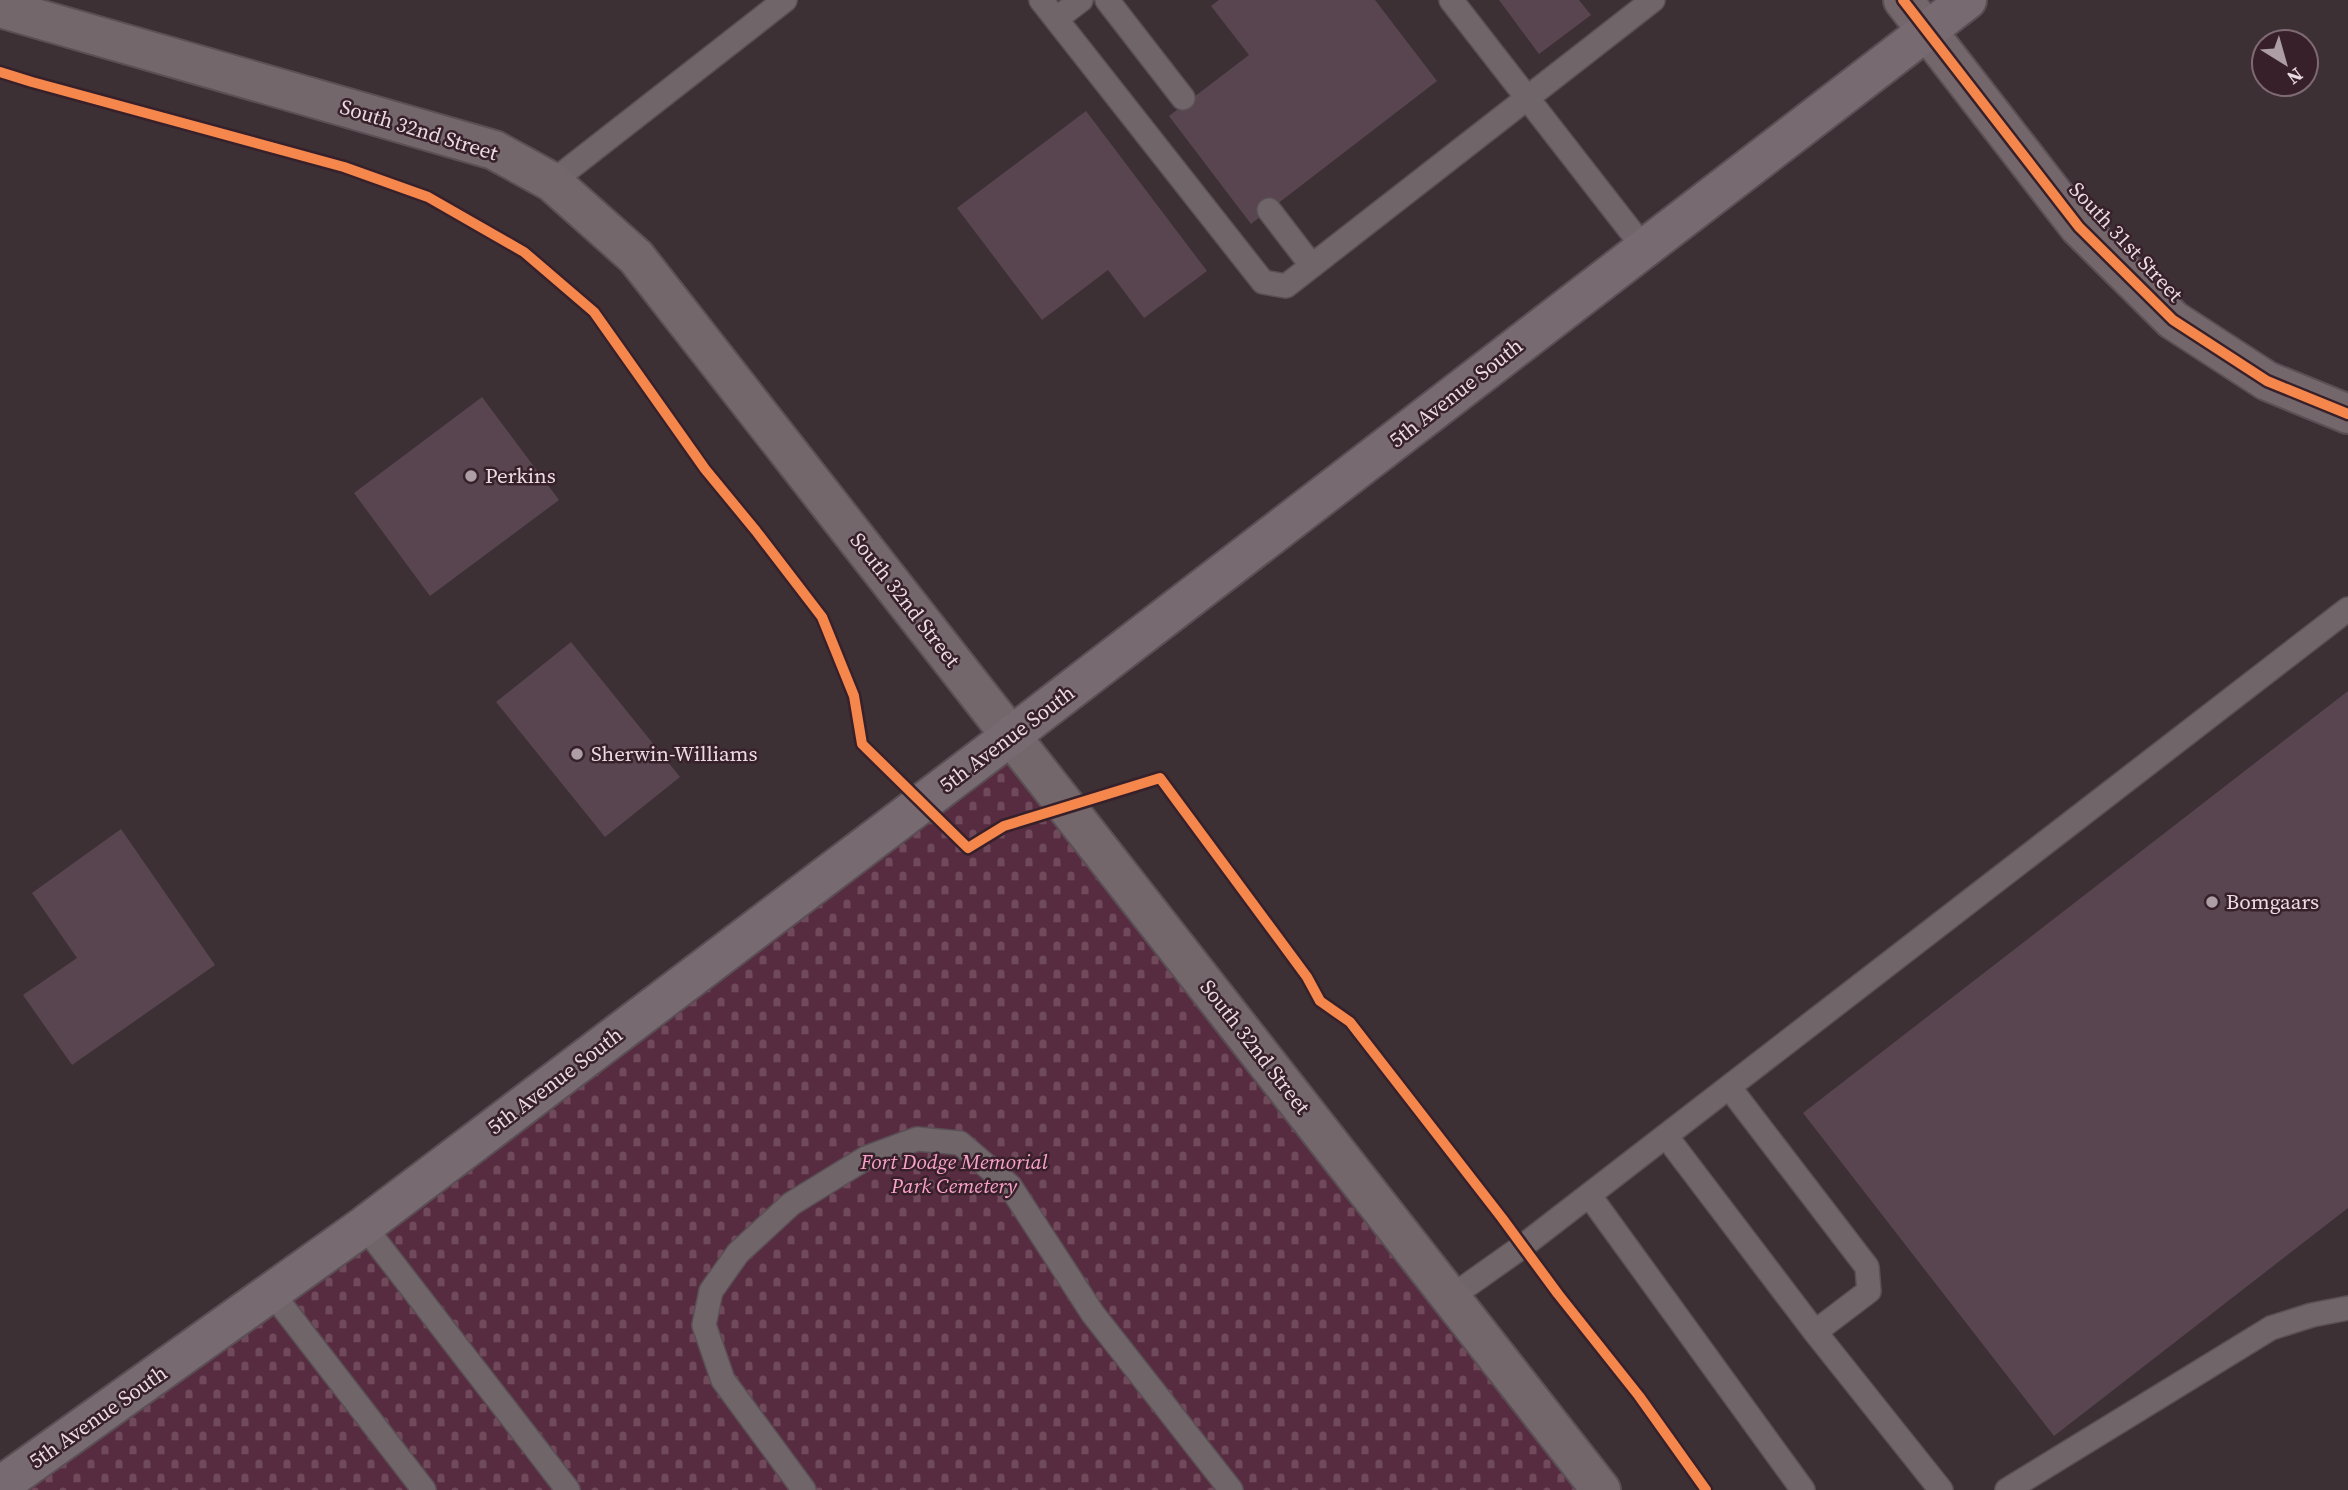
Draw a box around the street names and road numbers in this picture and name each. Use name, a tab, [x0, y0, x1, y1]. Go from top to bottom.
street label: South 32nd Street	[337, 92, 502, 167]
street label: South 31st Street	[2063, 175, 2190, 308]
street label: 5th Avenue South	[1383, 331, 1529, 454]
street label: South 32nd Street	[844, 526, 967, 673]
street label: 5th Avenue South	[933, 678, 1080, 799]
street label: South 32nd Street	[1194, 973, 1317, 1120]
street label: 5th Avenue South	[481, 1020, 628, 1141]
street label: 5th Avenue South	[23, 1358, 173, 1475]

